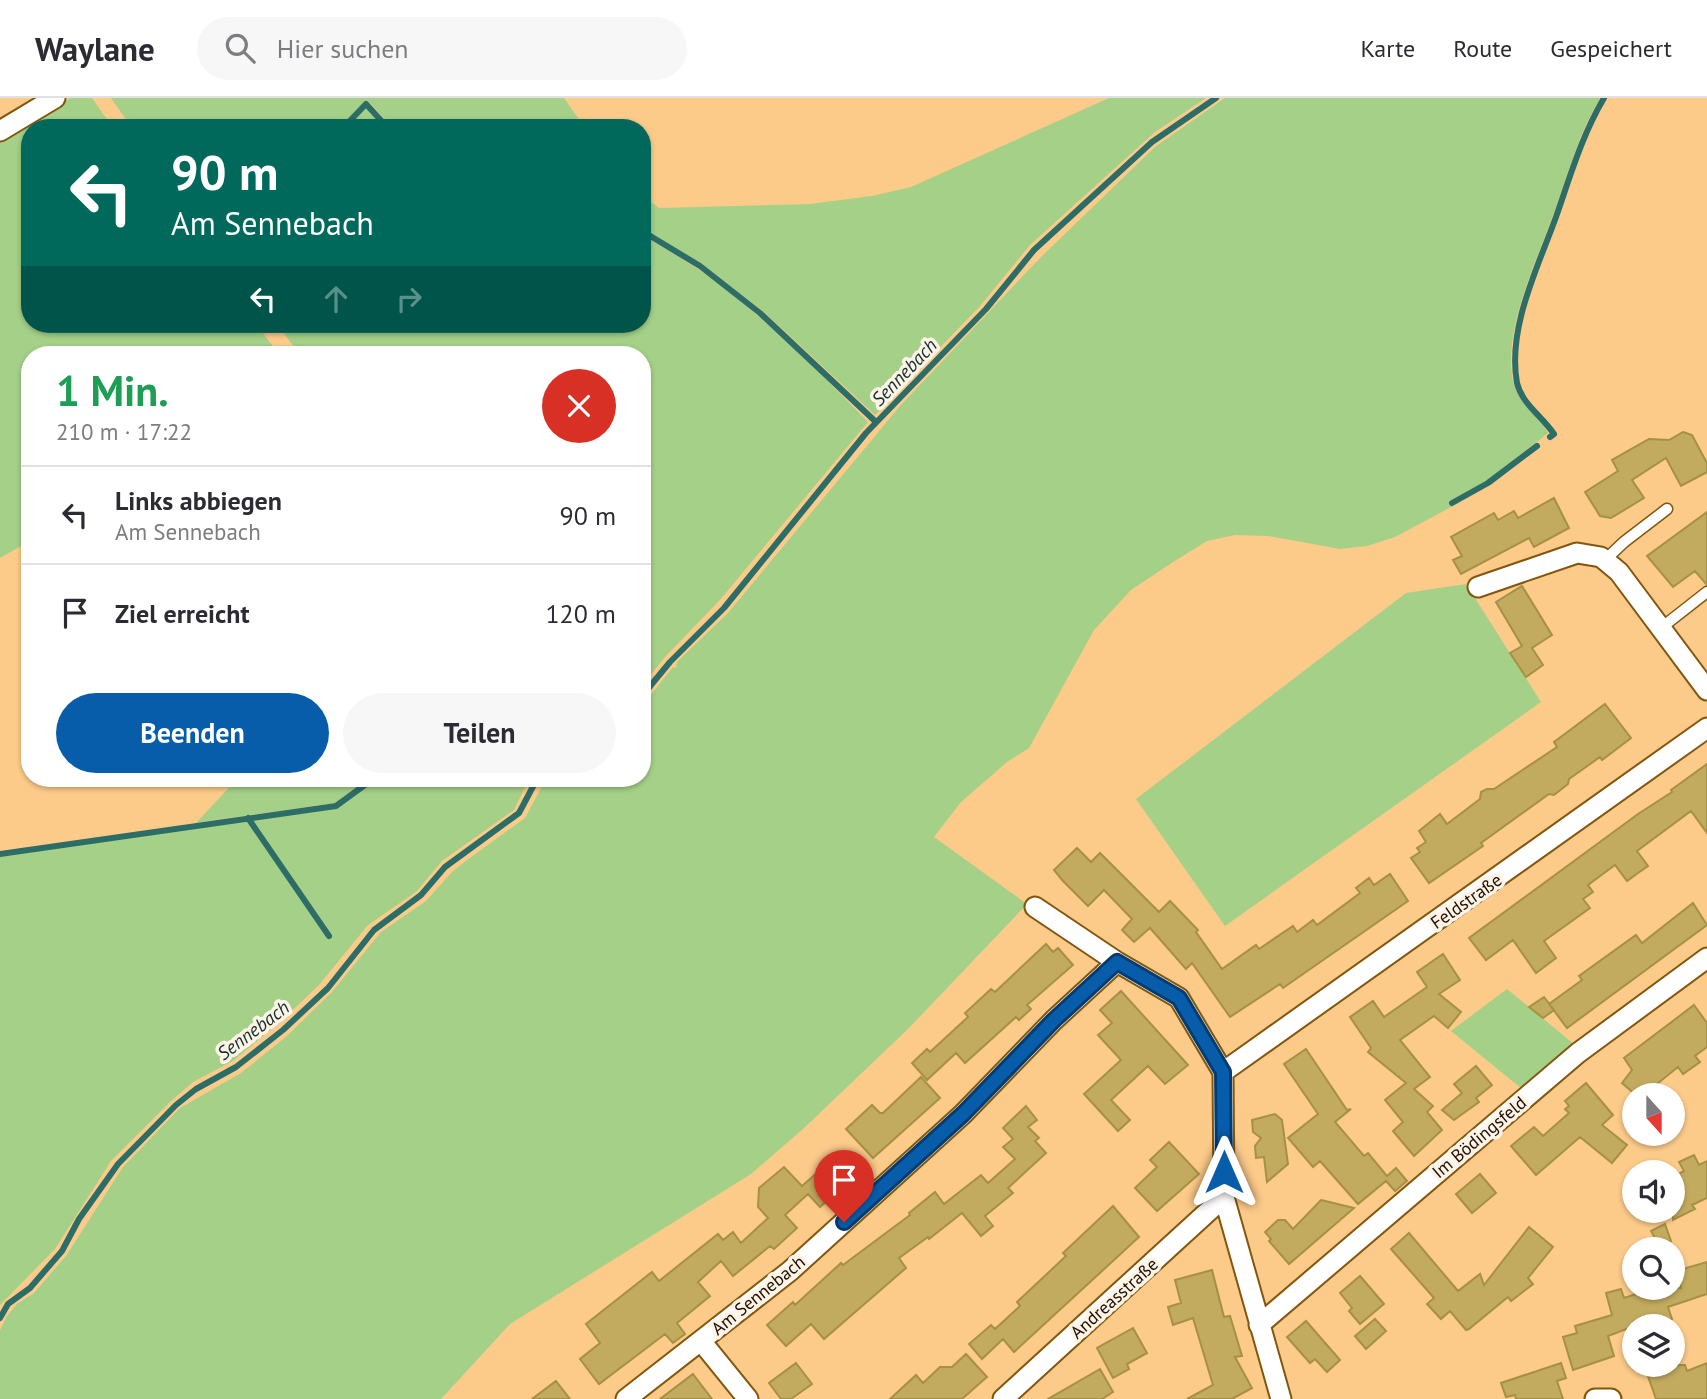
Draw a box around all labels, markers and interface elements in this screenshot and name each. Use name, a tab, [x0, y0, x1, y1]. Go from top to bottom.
search box	[197, 17, 687, 80]
text: Waylane	[35, 27, 155, 70]
icon: search	[221, 29, 259, 67]
text: Hier suchen	[277, 32, 409, 65]
text: Karte	[1360, 33, 1415, 64]
text: Route	[1453, 33, 1512, 64]
text: Gespeichert	[1550, 33, 1672, 64]
text: 90 m	[171, 140, 278, 204]
icon: left	[56, 147, 147, 238]
text: Am Sennebach	[171, 202, 374, 244]
icon: left	[244, 280, 282, 318]
icon: ahead	[317, 280, 355, 318]
icon: right	[390, 280, 428, 318]
water label: Sennebach	[866, 333, 942, 411]
text: 1 Min.	[56, 363, 169, 418]
button: close	[542, 369, 616, 443]
text: 210 m · 17:22	[56, 417, 192, 446]
text: Links abbiegen	[115, 484, 282, 517]
icon: left	[56, 496, 94, 534]
text: 90 m	[560, 499, 616, 532]
text: Am Sennebach	[115, 517, 261, 546]
icon: arrive	[56, 594, 94, 632]
text: Ziel erreicht	[115, 597, 250, 630]
text: 120 m	[545, 597, 616, 630]
button: Beenden	[56, 693, 329, 773]
button: Teilen	[343, 693, 616, 773]
street label: Feldstraße	[1426, 868, 1506, 934]
water label: Sennebach	[212, 995, 294, 1065]
north arrow	[1622, 1083, 1685, 1146]
map controls	[1622, 1083, 1685, 1377]
street label: Im Bödingsfeld	[1427, 1091, 1531, 1183]
position arrow	[1187, 1135, 1261, 1209]
pin	[814, 1150, 874, 1222]
button: sound	[1622, 1160, 1685, 1223]
icon: arrive	[825, 1161, 863, 1199]
button: search	[1622, 1237, 1685, 1300]
street label: Am Sennebach	[706, 1250, 810, 1340]
street label: Andreasstraße	[1065, 1253, 1163, 1343]
button: layers	[1622, 1314, 1685, 1377]

